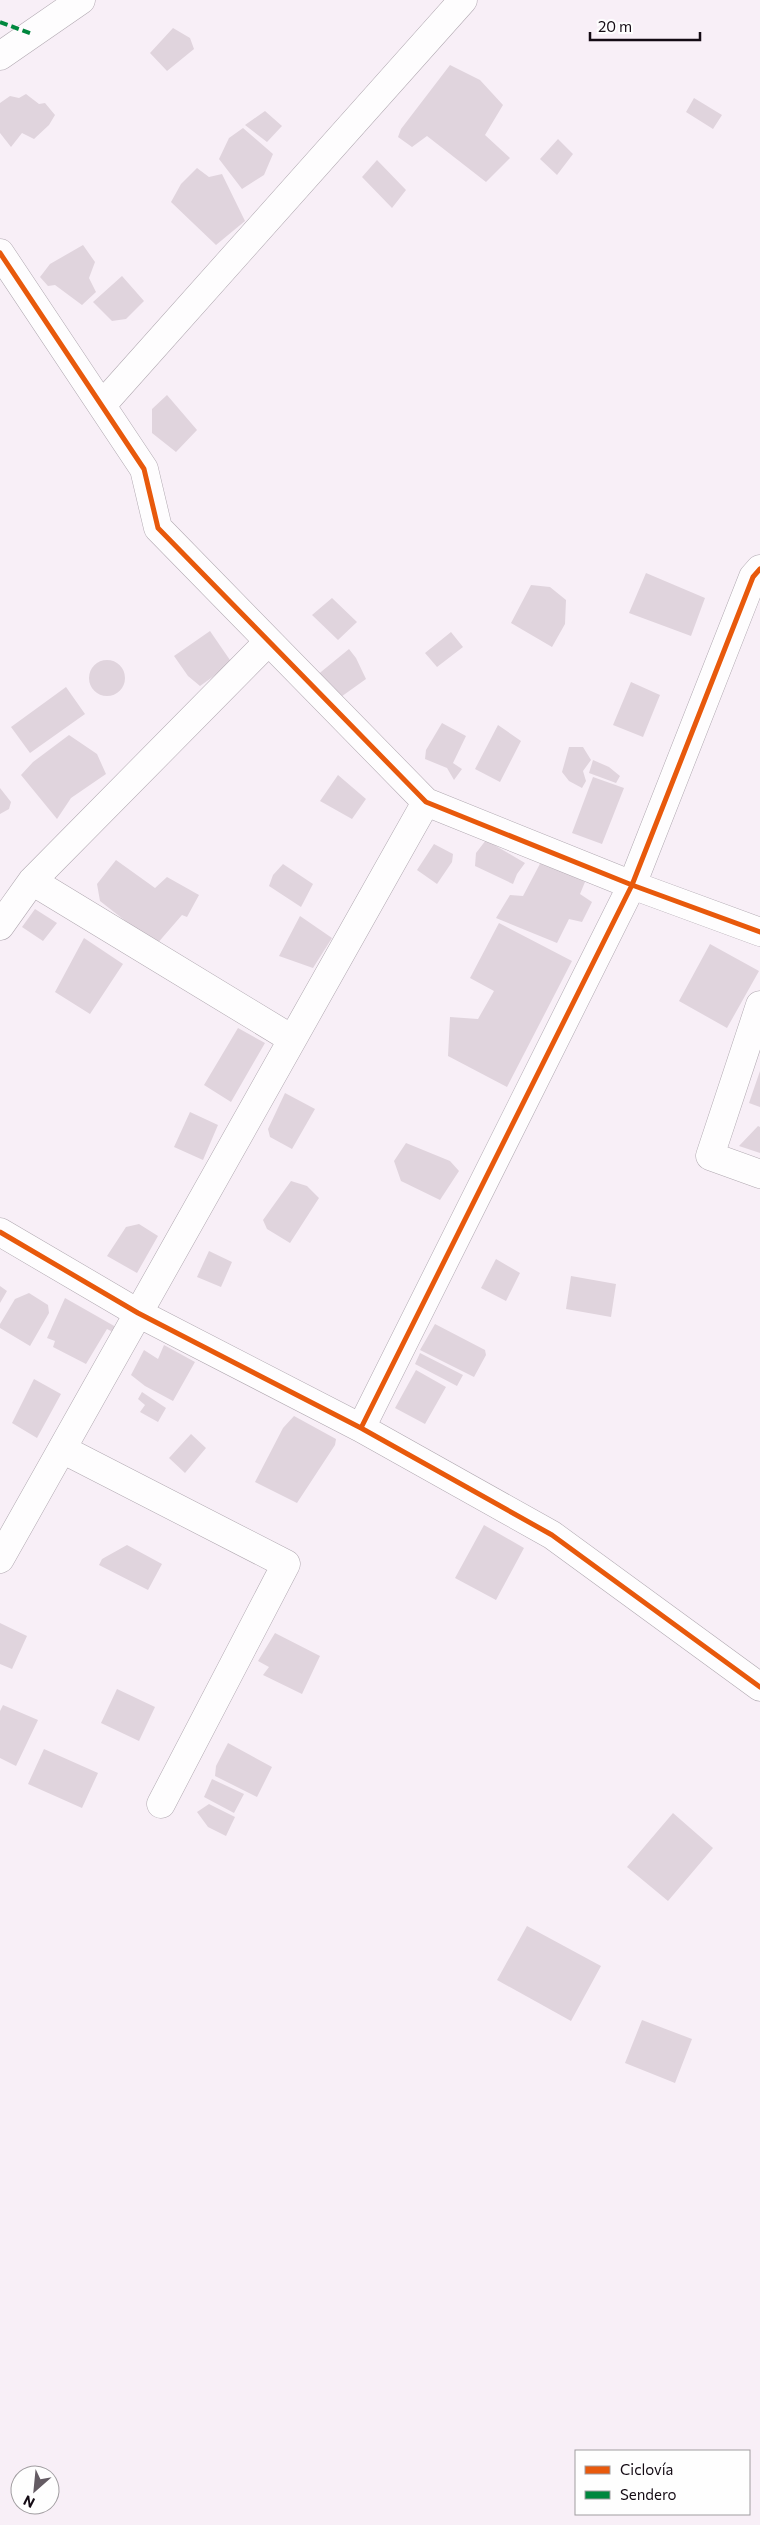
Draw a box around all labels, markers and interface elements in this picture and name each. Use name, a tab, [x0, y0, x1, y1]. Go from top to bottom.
scale bar	[590, 10, 700, 42]
text: 20 m	[598, 17, 632, 35]
legend	[575, 2450, 750, 2515]
text: Ciclovía	[620, 2460, 673, 2478]
north arrow	[10, 2465, 60, 2515]
text: Sendero	[620, 2485, 677, 2503]
text: N	[20, 2492, 37, 2512]

